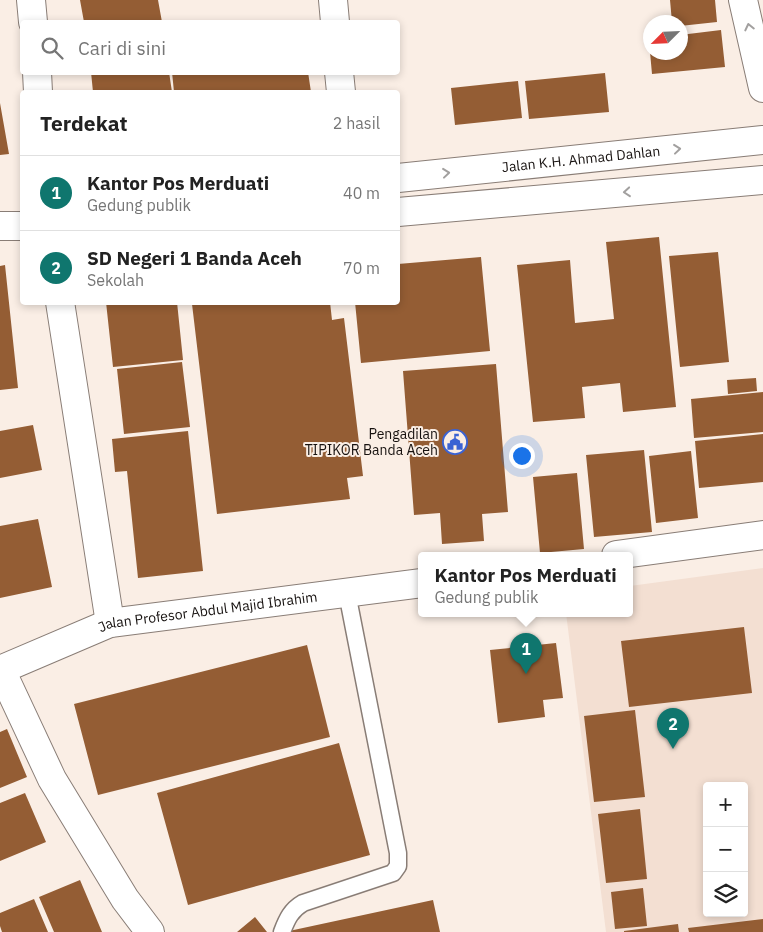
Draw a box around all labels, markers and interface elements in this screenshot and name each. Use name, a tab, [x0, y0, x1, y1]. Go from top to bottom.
north arrow	[643, 15, 688, 60]
search box	[20, 20, 400, 75]
one-way arrow	[744, 22, 755, 31]
icon: search	[38, 34, 66, 62]
text: Cari di sini	[78, 36, 166, 60]
text: Terdekat	[40, 109, 128, 137]
text: 2 hasil	[333, 113, 380, 133]
street label: Jalan K.H. Ahmad Dahlan	[501, 142, 661, 176]
one-way arrow	[674, 144, 682, 155]
one-way arrow	[442, 168, 450, 179]
text: Kantor Pos Merduati	[87, 171, 269, 195]
text: 1	[51, 183, 61, 203]
text: 40 m	[343, 183, 380, 203]
one-way arrow	[623, 186, 631, 197]
text: Gedung publik	[87, 195, 191, 215]
text: SD Negeri 1 Banda Aceh	[87, 246, 302, 270]
text: 2	[51, 258, 61, 278]
text: 70 m	[343, 258, 380, 278]
text: Sekolah	[87, 270, 144, 290]
place label: Pengadilan TIPIKOR Banda Aceh	[305, 425, 438, 459]
public building icon: Pengadilan TIPIKOR Banda Aceh	[442, 429, 468, 455]
your location	[509, 443, 535, 469]
popup	[418, 552, 633, 617]
text: Kantor Pos Merduati	[434, 563, 617, 587]
street label: Jalan Profesor Abdul Majid Ibrahim	[95, 587, 318, 636]
text: Gedung publik	[434, 587, 538, 607]
pin: 1	[510, 633, 542, 674]
pin: 2	[657, 708, 689, 749]
map controls	[703, 782, 748, 917]
button: +	[703, 782, 748, 827]
button: −	[703, 827, 748, 872]
button: layers	[703, 872, 748, 917]

